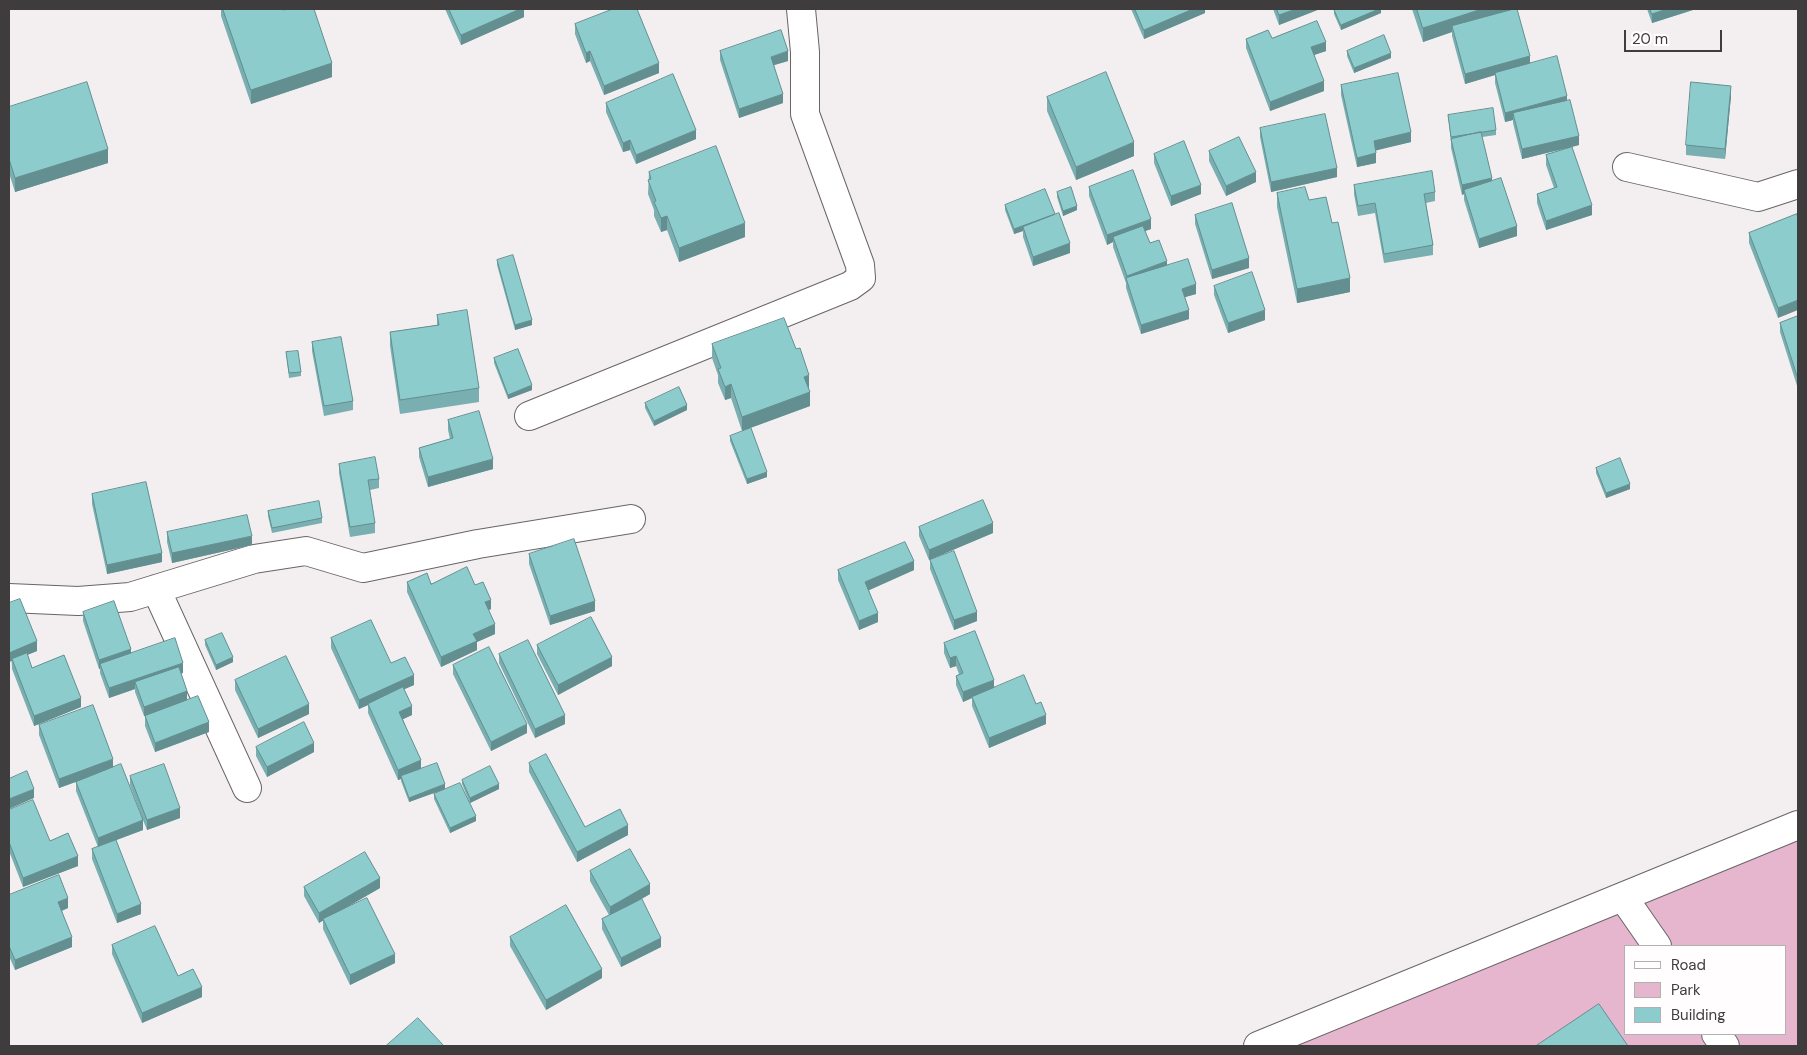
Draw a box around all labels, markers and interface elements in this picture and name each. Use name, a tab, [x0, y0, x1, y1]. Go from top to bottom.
scale bar	[1627, 20, 1724, 52]
text: 20 m	[1632, 29, 1668, 49]
legend	[1624, 945, 1787, 1035]
text: Road	[1671, 955, 1706, 975]
text: Park	[1671, 980, 1701, 1000]
text: Building	[1671, 1005, 1726, 1025]

